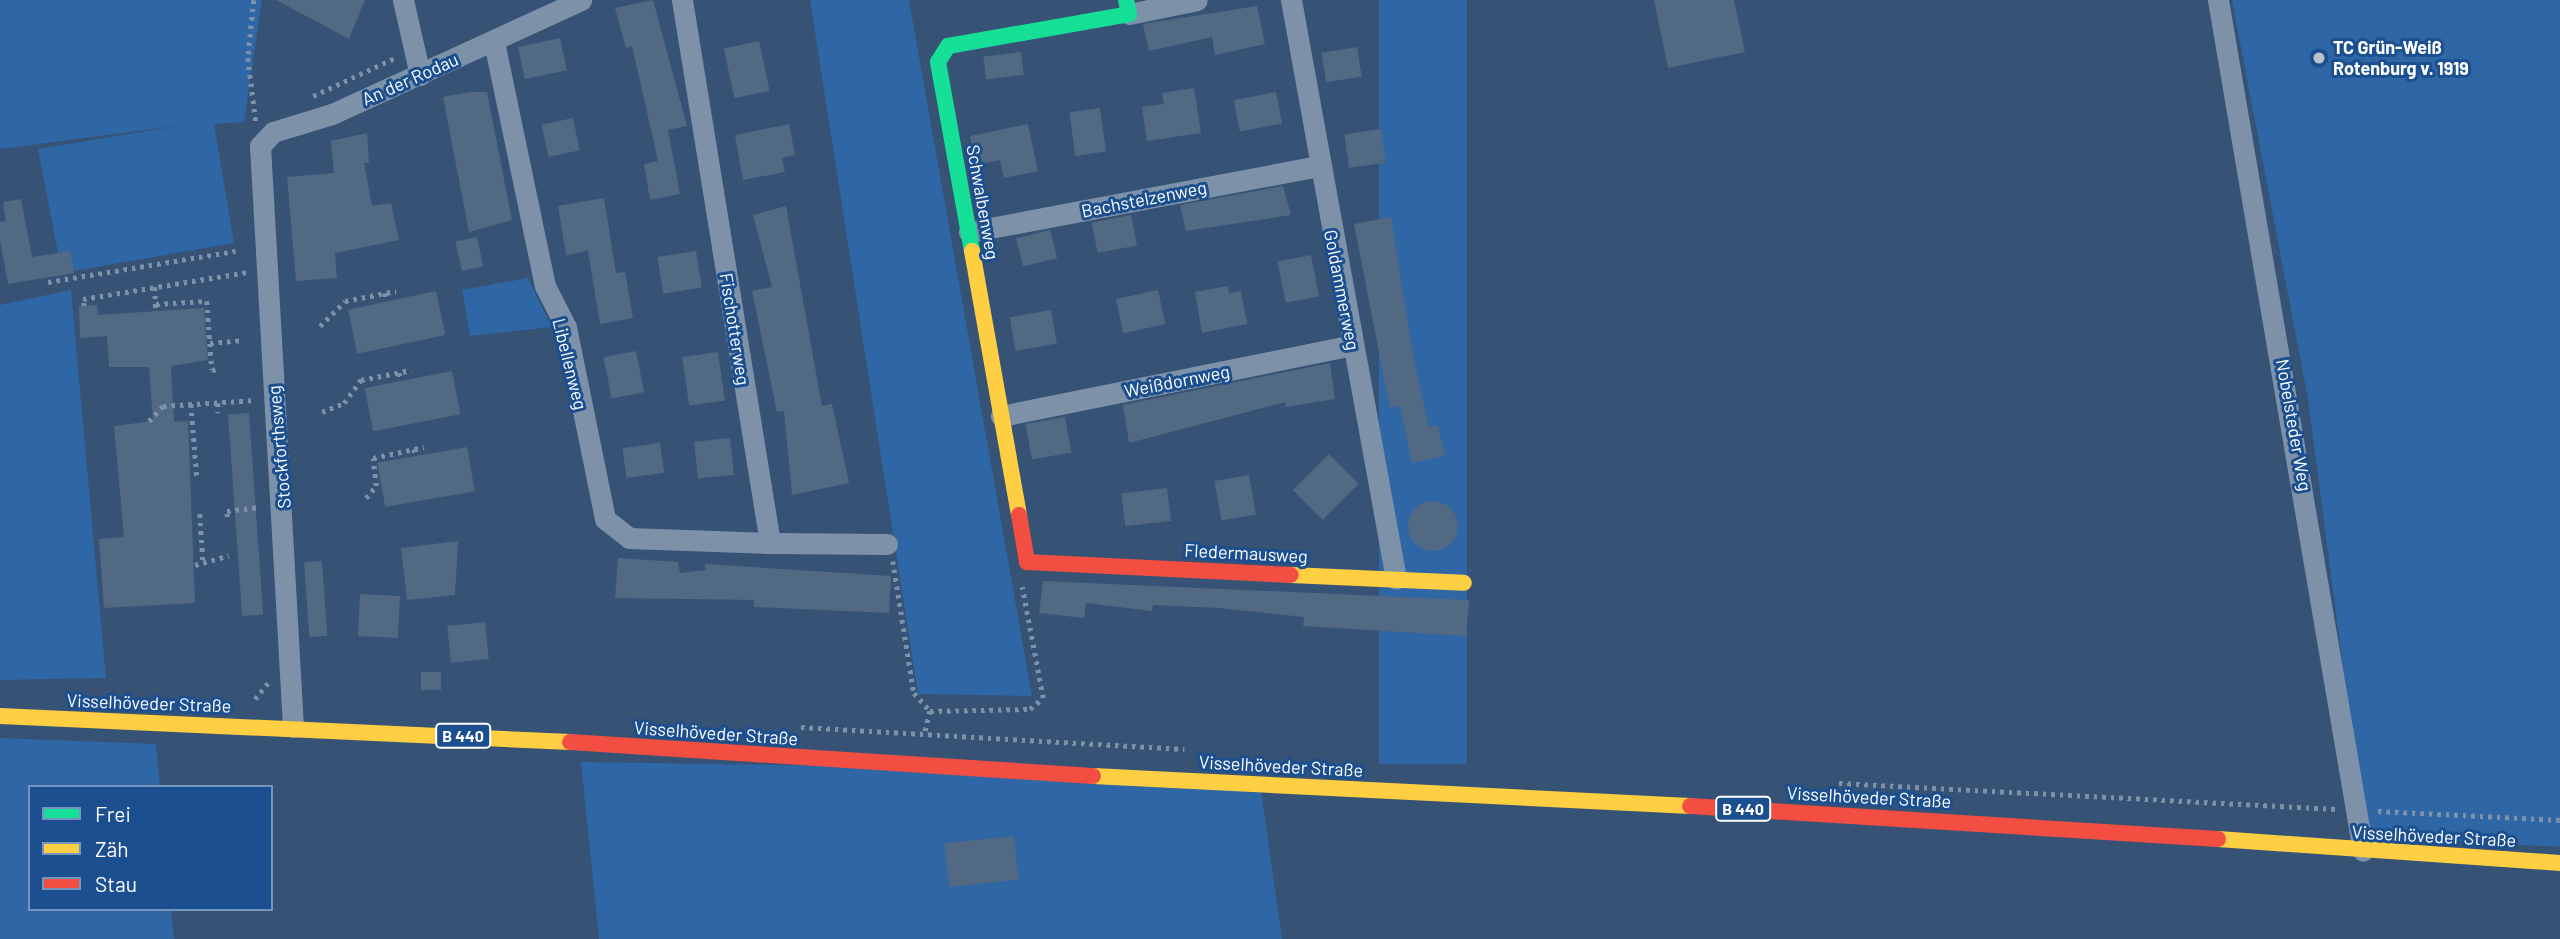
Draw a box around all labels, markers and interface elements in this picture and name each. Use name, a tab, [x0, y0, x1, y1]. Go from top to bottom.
place label: TC Grün-Weiß Rotenburg v. 1919	[2333, 37, 2469, 80]
street label: An der Rodau	[358, 48, 462, 110]
marker: TC Grün-Weiß Rotenburg v. 1919	[2311, 50, 2327, 66]
street label: Schwalbenweg	[962, 143, 1004, 261]
street label: Bachstelzenweg	[1080, 176, 1208, 222]
street label: Goldammerweg	[1320, 228, 1364, 352]
street label: Fischotterweg	[715, 271, 755, 387]
street label: Libellenweg	[548, 316, 592, 412]
street label: Nobelsteder Weg	[2272, 357, 2316, 493]
street label: Weißdornweg	[1123, 360, 1231, 402]
street label: Stockforthsweg	[263, 385, 295, 509]
street label: Fledermausweg	[1184, 539, 1308, 567]
street label: Visselhöveder Straße	[66, 689, 232, 717]
street label: Visselhöveder Straße	[633, 716, 799, 750]
road number: B 440	[435, 723, 491, 748]
street label: Visselhöveder Straße	[1198, 751, 1364, 781]
street label: Visselhöveder Straße	[1786, 782, 1952, 812]
legend	[28, 785, 273, 911]
road number: B 440	[1715, 796, 1771, 822]
text: Frei	[95, 801, 131, 826]
street label: Visselhöveder Straße	[2351, 821, 2517, 851]
text: Zäh	[95, 836, 129, 861]
text: Stau	[95, 871, 137, 896]

